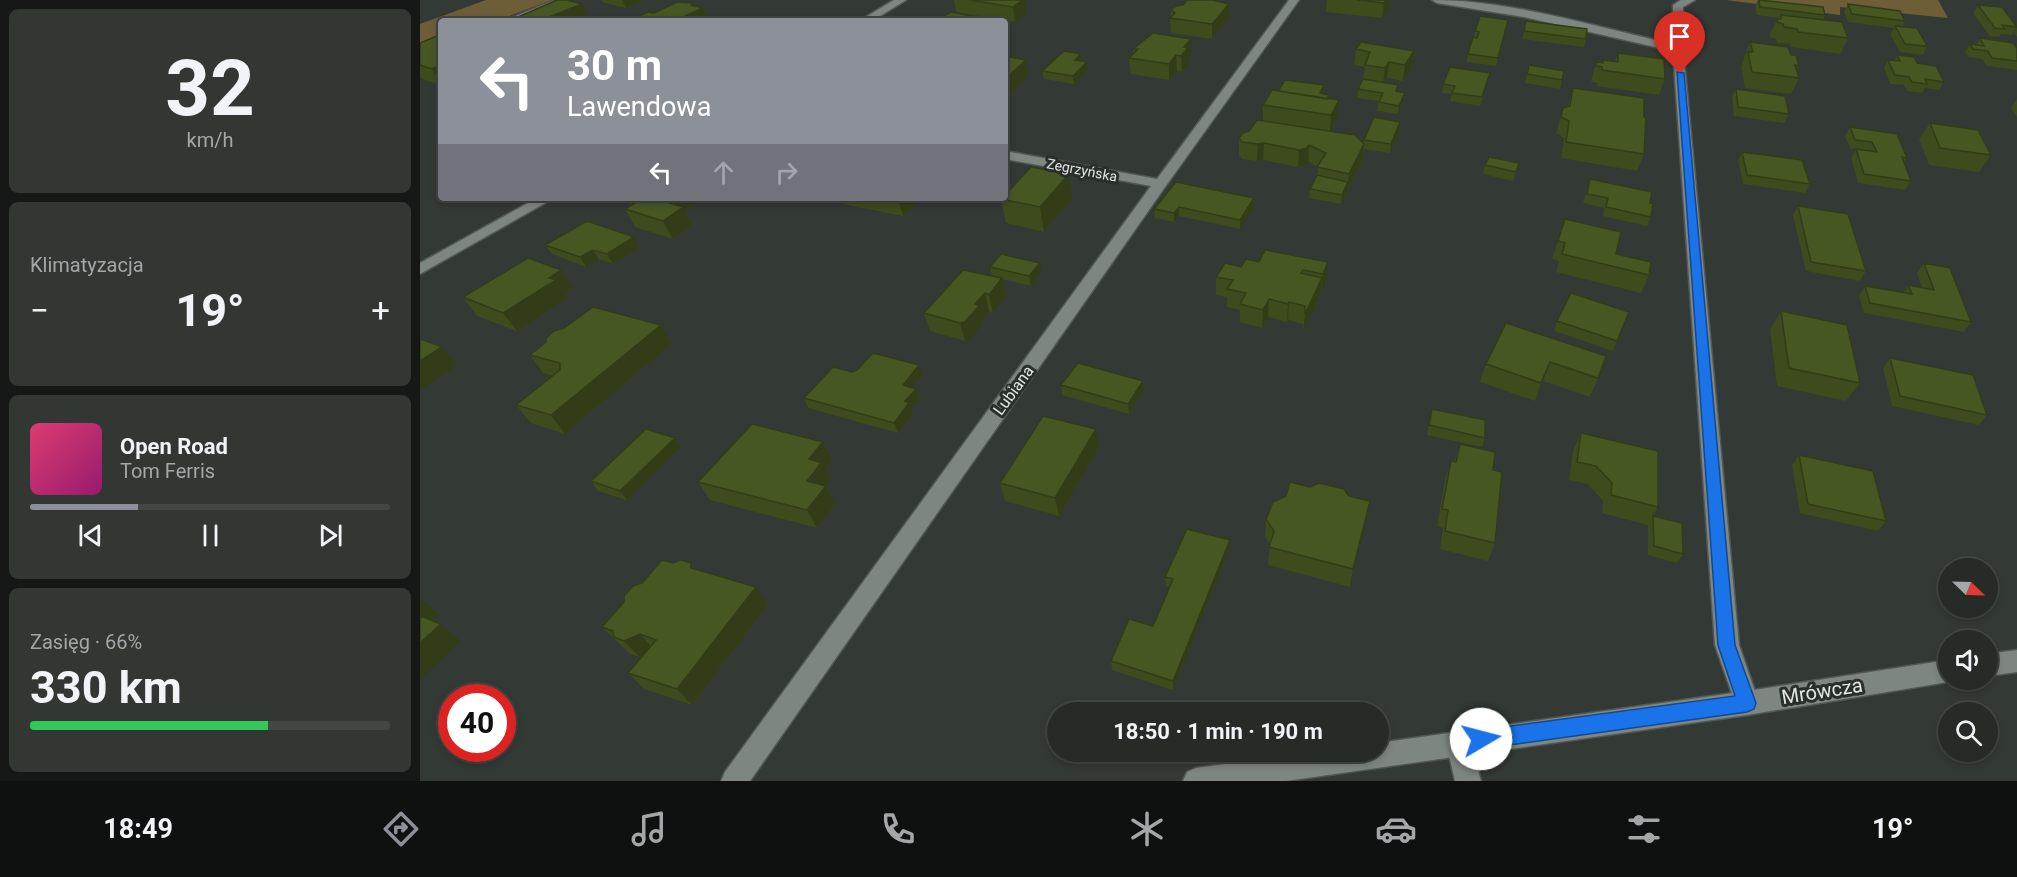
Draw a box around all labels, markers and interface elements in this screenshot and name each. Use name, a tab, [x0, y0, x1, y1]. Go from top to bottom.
pin	[1654, 11, 1705, 73]
icon: arrive	[1663, 20, 1696, 53]
text: 30 m	[567, 41, 662, 90]
icon: left	[468, 42, 546, 120]
text: 32	[165, 43, 255, 134]
text: Lawendowa	[567, 91, 711, 123]
text: km/h	[187, 128, 233, 152]
street label: Zegrzyńska	[1045, 155, 1119, 185]
icon: left	[644, 156, 677, 189]
icon: ahead	[707, 156, 740, 189]
icon: right	[770, 156, 803, 189]
text: Klimatyzacja	[30, 253, 144, 277]
text: 19°	[175, 284, 245, 337]
text: −	[30, 291, 49, 330]
text: +	[371, 291, 390, 330]
street label: Lubiana	[989, 362, 1038, 419]
text: Open Road	[120, 434, 228, 459]
text: Tom Ferris	[120, 459, 215, 483]
icon: previous	[74, 519, 107, 552]
icon: pause	[194, 519, 227, 552]
icon: next	[314, 519, 347, 552]
north arrow	[1938, 558, 1998, 618]
map controls	[1938, 558, 1998, 762]
text: Zasięg · 66%	[30, 630, 142, 654]
button: sound	[1938, 630, 1998, 690]
text: 330 km	[30, 661, 182, 714]
street label: Mrówcza	[1780, 673, 1864, 709]
speed limit sign: 40	[438, 684, 516, 762]
button: search	[1938, 702, 1998, 762]
position arrow	[1449, 707, 1513, 771]
text: 18:50 · 1 min · 190 m	[1113, 719, 1323, 744]
icon: directions	[380, 808, 422, 850]
icon: music	[628, 808, 670, 850]
icon: phone	[877, 808, 919, 850]
icon: climate	[1126, 808, 1168, 850]
icon: car	[1375, 808, 1417, 850]
icon: filters	[1623, 808, 1665, 850]
text: 18:49	[103, 813, 173, 845]
text: 19°	[1872, 813, 1914, 845]

